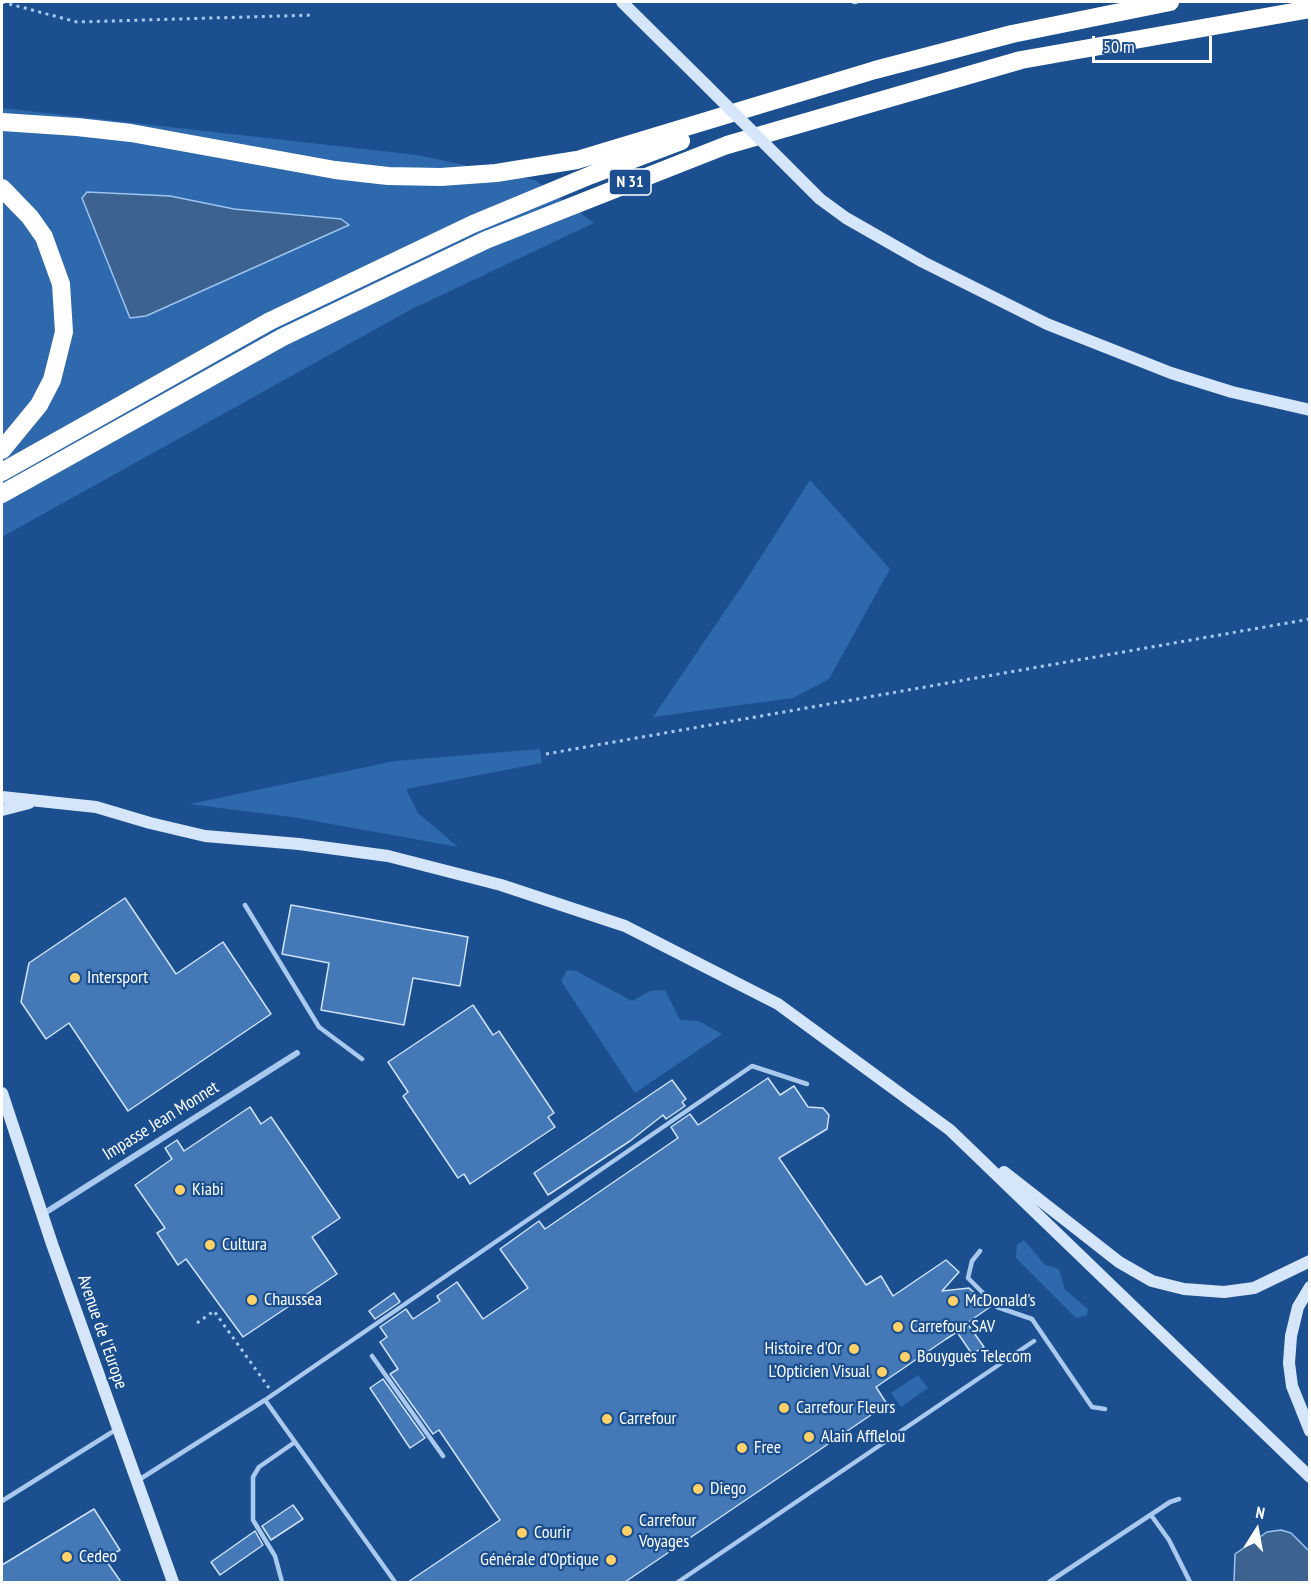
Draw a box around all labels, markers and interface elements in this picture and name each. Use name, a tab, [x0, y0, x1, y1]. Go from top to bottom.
scale bar	[1095, 24, 1215, 62]
text: 50 m	[1103, 35, 1135, 58]
road number: N 31	[609, 169, 651, 195]
place label: Intersport	[87, 967, 148, 989]
marker: Intersport	[68, 971, 82, 985]
street label: Impasse Jean Monnet	[99, 1077, 223, 1165]
place label: Kiabi	[192, 1179, 224, 1201]
marker: Kiabi	[173, 1183, 187, 1197]
place label: Cultura	[222, 1234, 267, 1256]
marker: Cultura	[203, 1238, 217, 1252]
street label: Avenue de l'Europe	[72, 1272, 132, 1392]
place label: Chaussea	[264, 1289, 322, 1311]
place label: McDonald's	[965, 1290, 1036, 1312]
marker: Chaussea	[245, 1293, 259, 1307]
marker: McDonald's	[946, 1294, 960, 1308]
place label: Carrefour SAV	[910, 1316, 995, 1338]
marker: Carrefour SAV	[891, 1320, 905, 1334]
place label: Histoire d'Or	[764, 1338, 842, 1360]
marker: Histoire d'Or	[847, 1342, 861, 1356]
place label: Bouygues Telecom	[917, 1346, 1031, 1368]
marker: Bouygues Telecom	[898, 1350, 912, 1364]
place label: L’Opticien Visual	[768, 1361, 870, 1383]
marker: L’Opticien Visual	[875, 1365, 889, 1379]
place label: Carrefour Fleurs	[796, 1397, 895, 1419]
marker: Carrefour Fleurs	[777, 1401, 791, 1415]
place label: Carrefour	[619, 1408, 677, 1430]
marker: Carrefour	[600, 1412, 614, 1426]
place label: Alain Afflelou	[821, 1426, 905, 1448]
marker: Alain Afflelou	[802, 1430, 816, 1444]
place label: Free	[754, 1437, 781, 1459]
marker: Free	[735, 1441, 749, 1455]
place label: Diego	[710, 1478, 746, 1500]
marker: Diego	[691, 1482, 705, 1496]
north arrow	[1227, 1500, 1287, 1560]
text: N	[1254, 1502, 1267, 1523]
place label: Carrefour Voyages	[639, 1510, 697, 1552]
place label: Courir	[534, 1522, 571, 1544]
marker: Carrefour Voyages	[620, 1524, 634, 1538]
marker: Courir	[515, 1526, 529, 1540]
place label: Cedeo	[79, 1546, 117, 1568]
place label: Générale d’Optique	[480, 1549, 599, 1571]
marker: Cedeo	[60, 1550, 74, 1564]
marker: Générale d’Optique	[604, 1553, 618, 1567]

